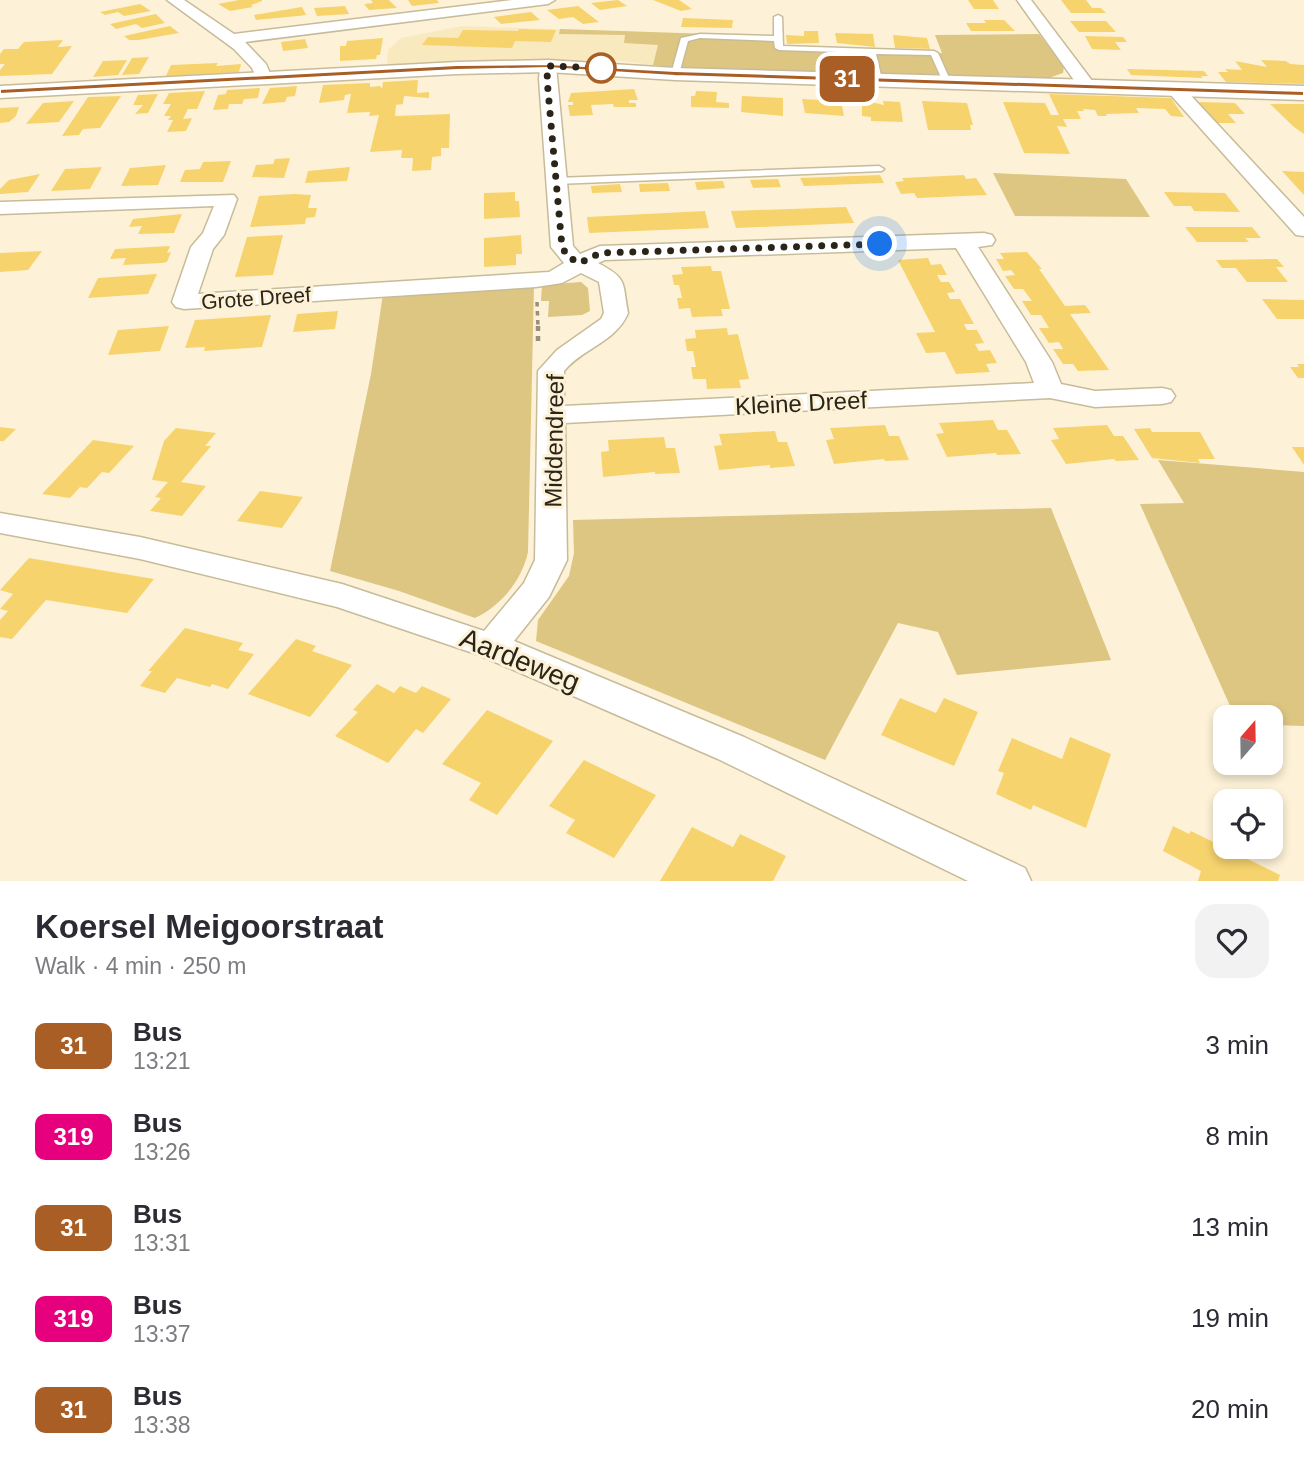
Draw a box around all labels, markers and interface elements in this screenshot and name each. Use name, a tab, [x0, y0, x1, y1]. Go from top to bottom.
unlabelled marker	[586, 53, 616, 83]
line badge: 31	[816, 56, 878, 102]
text: 31	[834, 65, 860, 92]
your location	[862, 226, 897, 261]
street label: Grote Dreef	[200, 283, 312, 313]
street label: Middendreef	[539, 374, 569, 508]
street label: Kleine Dreef	[734, 386, 868, 420]
street label: Aardeweg	[456, 622, 584, 698]
north arrow	[1213, 705, 1283, 775]
map controls	[1213, 705, 1283, 859]
button: locate	[1213, 789, 1283, 859]
button: heart	[1195, 904, 1269, 978]
text: Koersel Meigoorstraat	[35, 908, 383, 945]
text: Walk · 4 min · 250 m	[35, 953, 246, 979]
text: Bus	[133, 1017, 182, 1047]
text: 3 min	[1205, 1030, 1269, 1060]
text: 31	[60, 1032, 87, 1059]
text: 13:21	[133, 1048, 191, 1074]
text: Bus	[133, 1108, 182, 1138]
text: 8 min	[1205, 1121, 1269, 1151]
text: 319	[53, 1123, 94, 1150]
text: 13:26	[133, 1139, 191, 1165]
text: Bus	[133, 1199, 182, 1229]
text: 13 min	[1191, 1212, 1269, 1242]
text: 31	[60, 1214, 87, 1241]
text: 13:31	[133, 1230, 191, 1256]
text: Bus	[133, 1290, 182, 1320]
text: 19 min	[1191, 1303, 1269, 1333]
text: 319	[53, 1305, 94, 1332]
text: 13:37	[133, 1321, 191, 1347]
text: Bus	[133, 1381, 182, 1411]
text: 20 min	[1191, 1394, 1269, 1424]
text: 31	[60, 1396, 87, 1423]
text: 13:38	[133, 1412, 191, 1438]

